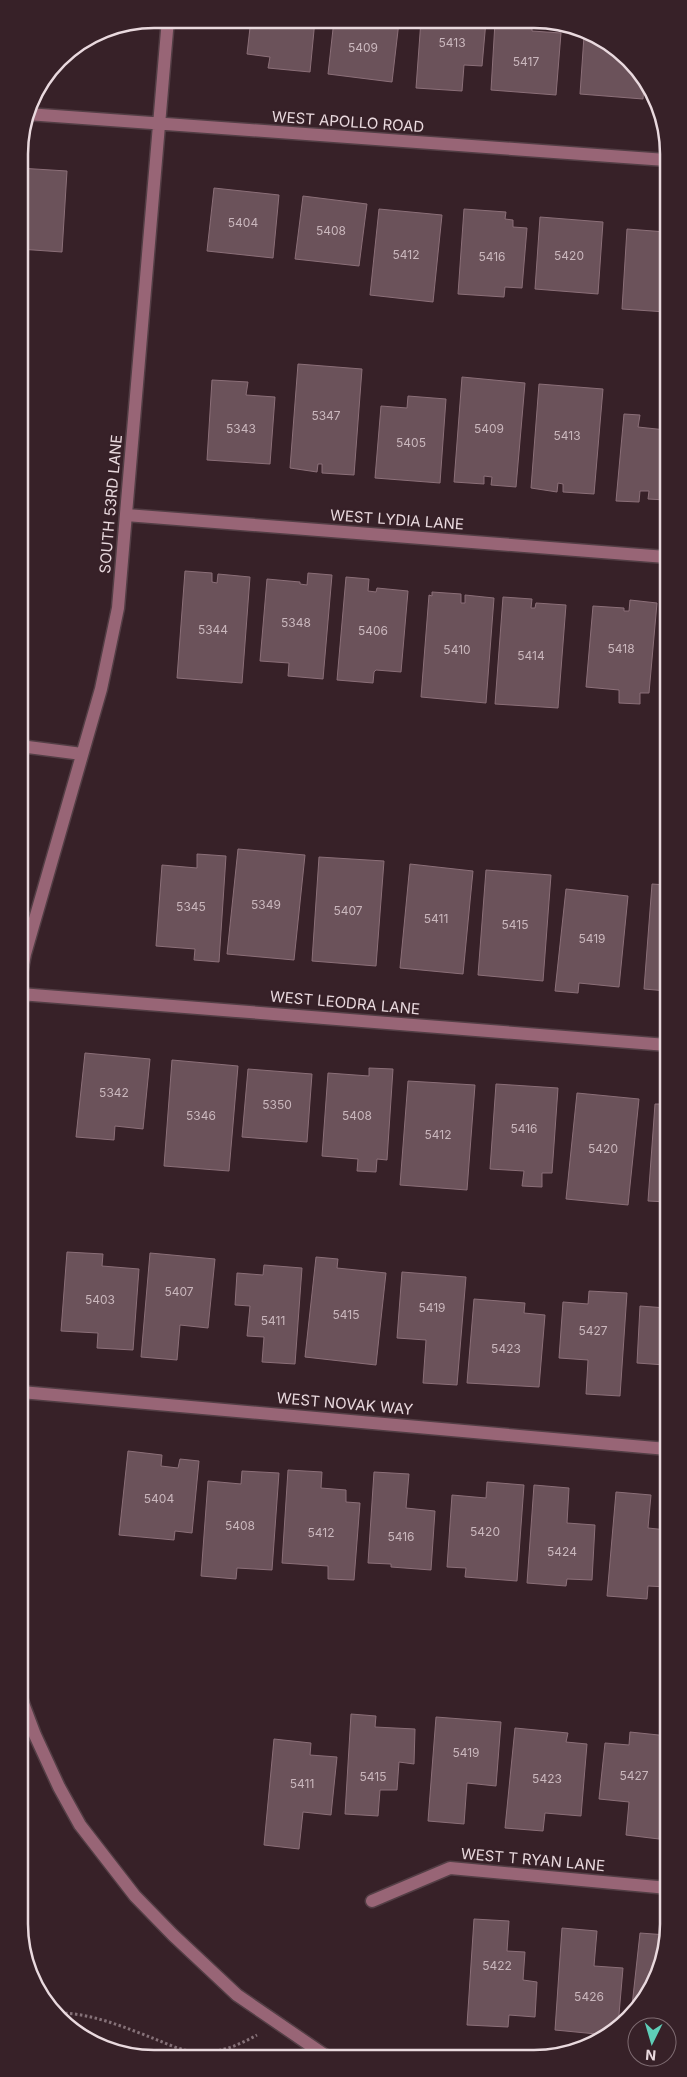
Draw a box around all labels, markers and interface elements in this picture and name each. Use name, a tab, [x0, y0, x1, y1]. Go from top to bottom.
house number: 5413	[438, 35, 466, 50]
house number: 5409	[348, 40, 378, 55]
house number: 5417	[513, 54, 539, 69]
street label: WEST APOLLO ROAD	[271, 107, 425, 136]
house number: 5404	[228, 215, 258, 230]
house number: 5408	[316, 223, 346, 238]
house number: 5412	[392, 247, 420, 262]
house number: 5420	[554, 248, 584, 263]
house number: 5416	[478, 249, 506, 264]
house number: 5347	[311, 408, 341, 423]
house number: 5343	[226, 421, 256, 436]
house number: 5409	[474, 421, 504, 436]
house number: 5413	[553, 428, 581, 443]
street label: SOUTH 53RD LANE	[95, 434, 126, 574]
house number: 5405	[396, 435, 426, 450]
street label: WEST LYDIA LANE	[330, 505, 465, 534]
house number: 5348	[281, 615, 311, 630]
house number: 5344	[198, 622, 228, 637]
house number: 5406	[358, 623, 388, 638]
house number: 5418	[607, 641, 635, 656]
house number: 5410	[443, 642, 471, 657]
house number: 5414	[517, 648, 545, 663]
house number: 5349	[251, 897, 281, 912]
house number: 5345	[176, 899, 206, 914]
house number: 5407	[333, 903, 363, 918]
house number: 5411	[424, 911, 448, 926]
house number: 5415	[502, 917, 529, 932]
house number: 5419	[578, 931, 606, 946]
street label: WEST LEODRA LANE	[269, 986, 421, 1019]
house number: 5342	[99, 1085, 129, 1100]
house number: 5350	[262, 1097, 292, 1112]
house number: 5346	[186, 1108, 216, 1123]
house number: 5408	[342, 1108, 372, 1123]
house number: 5416	[510, 1121, 538, 1136]
house number: 5412	[424, 1127, 452, 1142]
house number: 5420	[588, 1141, 618, 1156]
house number: 5407	[164, 1284, 194, 1299]
house number: 5403	[85, 1292, 115, 1307]
house number: 5419	[418, 1300, 446, 1315]
house number: 5415	[333, 1307, 360, 1322]
house number: 5411	[261, 1313, 285, 1328]
house number: 5427	[578, 1323, 608, 1338]
house number: 5423	[491, 1341, 521, 1356]
street label: WEST NOVAK WAY	[276, 1388, 414, 1419]
house number: 5404	[144, 1491, 174, 1506]
house number: 5408	[225, 1518, 255, 1533]
house number: 5420	[470, 1524, 500, 1539]
house number: 5412	[307, 1525, 335, 1540]
house number: 5416	[387, 1529, 415, 1544]
house number: 5424	[547, 1544, 577, 1559]
house number: 5419	[452, 1745, 480, 1760]
house number: 5427	[619, 1768, 649, 1783]
house number: 5415	[360, 1769, 387, 1784]
house number: 5423	[532, 1771, 562, 1786]
house number: 5411	[290, 1776, 314, 1791]
street label: WEST T RYAN LANE	[460, 1844, 606, 1875]
house number: 5422	[482, 1958, 512, 1973]
house number: 5426	[574, 1989, 604, 2004]
north arrow	[627, 2017, 677, 2067]
text: N	[645, 2047, 657, 2064]

